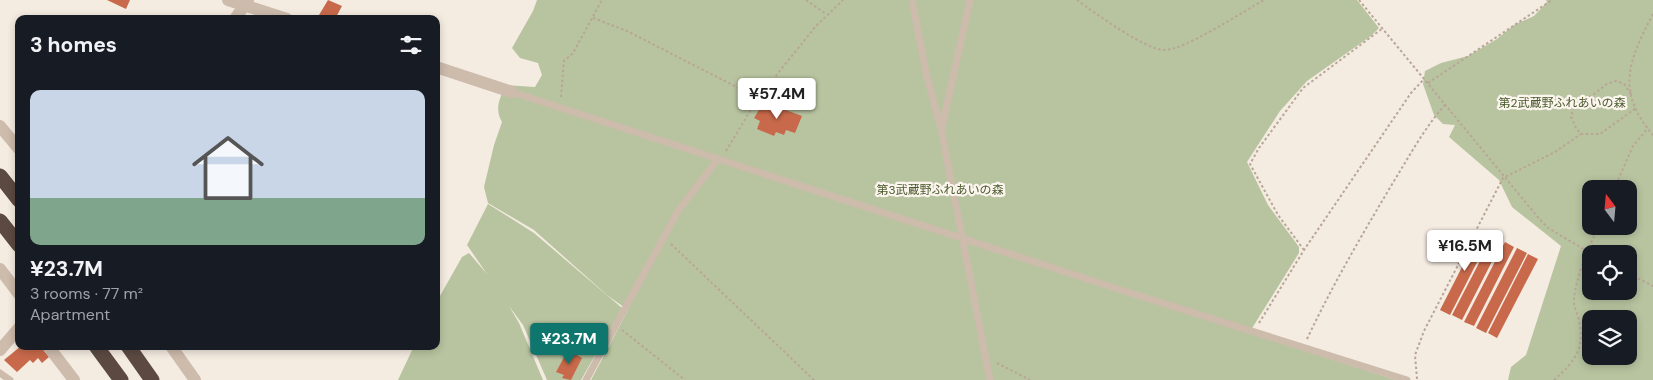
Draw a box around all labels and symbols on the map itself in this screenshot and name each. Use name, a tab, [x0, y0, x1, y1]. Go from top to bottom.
pin: ¥57.4M	[736, 78, 818, 120]
park label: 第2武蔵野ふれあいの森	[1499, 95, 1625, 111]
north arrow	[1582, 180, 1638, 235]
park label: 第3武蔵野ふれあいの森	[876, 182, 1004, 198]
pin: ¥16.5M	[1424, 230, 1506, 272]
pin: ¥23.7M	[528, 322, 610, 365]

